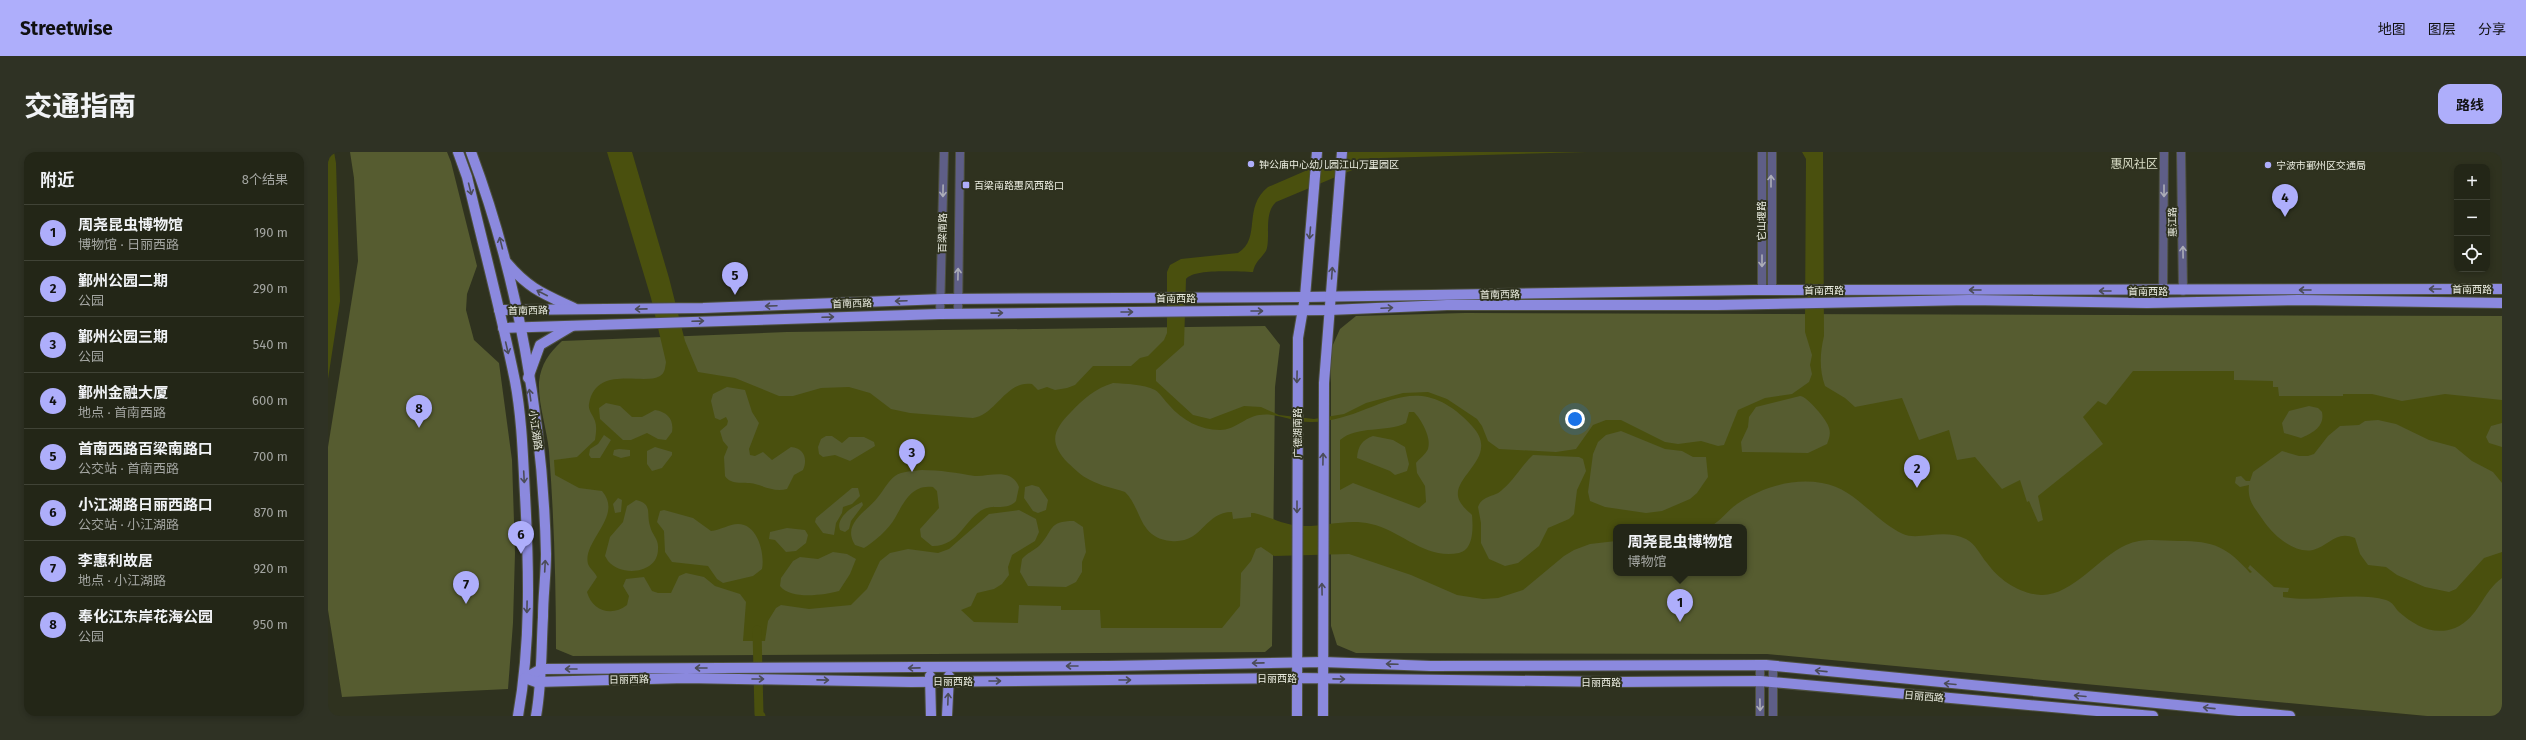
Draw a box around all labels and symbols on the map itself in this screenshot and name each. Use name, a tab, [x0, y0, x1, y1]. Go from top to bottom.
district label: 惠风社区	[2110, 157, 2158, 171]
marker: 钟公庙中心幼儿园江山万里园区	[1246, 159, 1256, 169]
place label: 钟公庙中心幼儿园江山万里园区	[1259, 159, 1399, 171]
marker: 宁波市鄞州区交通局	[2263, 160, 2273, 170]
place label: 宁波市鄞州区交通局	[2276, 160, 2366, 172]
one-way arrow	[1767, 175, 1775, 188]
marker: 百梁南路惠风西路口	[961, 180, 971, 190]
place label: 百梁南路惠风西路口	[974, 180, 1064, 192]
one-way arrow	[466, 182, 474, 195]
one-way arrow	[939, 184, 947, 197]
one-way arrow	[2160, 184, 2168, 197]
pin: 4	[2272, 184, 2298, 217]
street label: 它山堰路	[1756, 201, 1768, 241]
street label: 惠江路	[2167, 207, 2179, 237]
street label: 百梁南路	[937, 213, 949, 253]
one-way arrow	[1306, 226, 1314, 239]
one-way arrow	[497, 237, 504, 250]
one-way arrow	[2179, 246, 2186, 259]
one-way arrow	[1758, 254, 1766, 267]
pin: 5	[722, 262, 748, 295]
one-way arrow	[1329, 267, 1336, 280]
one-way arrow	[954, 268, 962, 281]
street label: 首南西路	[2452, 284, 2492, 296]
street label: 首南西路	[1804, 285, 1844, 297]
one-way arrow	[2429, 285, 2442, 293]
one-way arrow	[1969, 286, 1982, 294]
street label: 首南西路	[2128, 286, 2168, 298]
one-way arrow	[2299, 286, 2312, 294]
one-way arrow	[2099, 287, 2112, 294]
one-way arrow	[537, 289, 549, 296]
street label: 首南西路	[1480, 289, 1520, 301]
street label: 首南西路	[1156, 293, 1196, 305]
street label: 首南西路	[832, 297, 872, 311]
one-way arrow	[895, 297, 908, 305]
one-way arrow	[765, 302, 778, 309]
one-way arrow	[1380, 304, 1393, 311]
street label: 首南西路	[508, 305, 548, 317]
one-way arrow	[635, 305, 648, 312]
one-way arrow	[1250, 307, 1263, 315]
one-way arrow	[1120, 308, 1133, 316]
one-way arrow	[990, 309, 1003, 317]
one-way arrow	[821, 313, 834, 321]
one-way arrow	[691, 317, 704, 325]
one-way arrow	[504, 341, 512, 354]
one-way arrow	[1294, 370, 1301, 383]
one-way arrow	[527, 389, 534, 402]
pin: 8	[406, 395, 432, 428]
street label: 广德湖南路	[1292, 408, 1304, 458]
street label: 小江湖路	[526, 409, 544, 451]
your location	[1565, 409, 1585, 429]
pin: 3	[899, 439, 925, 472]
one-way arrow	[1319, 453, 1327, 466]
pin: 2	[1904, 455, 1930, 488]
one-way arrow	[520, 470, 528, 483]
one-way arrow	[1293, 500, 1301, 513]
pin: 6	[508, 521, 534, 554]
one-way arrow	[541, 560, 549, 573]
pin: 7	[453, 571, 479, 604]
one-way arrow	[1318, 583, 1326, 596]
pin: 1	[1667, 589, 1693, 622]
one-way arrow	[524, 600, 531, 613]
one-way arrow	[1252, 659, 1265, 666]
one-way arrow	[1386, 660, 1399, 668]
one-way arrow	[1066, 662, 1079, 670]
one-way arrow	[695, 664, 708, 672]
one-way arrow	[908, 664, 921, 672]
one-way arrow	[565, 665, 578, 673]
one-way arrow	[1815, 667, 1828, 675]
street label: 日丽西路	[1257, 673, 1297, 685]
street label: 日丽西路	[609, 674, 649, 686]
one-way arrow	[751, 675, 764, 683]
one-way arrow	[1332, 675, 1345, 683]
one-way arrow	[816, 676, 829, 684]
street label: 日丽西路	[933, 676, 973, 688]
one-way arrow	[1118, 676, 1131, 684]
one-way arrow	[988, 677, 1001, 685]
street label: 日丽西路	[1581, 677, 1621, 689]
one-way arrow	[1944, 681, 1957, 688]
street label: 日丽西路	[1903, 689, 1944, 705]
one-way arrow	[2074, 692, 2087, 700]
one-way arrow	[944, 693, 952, 706]
one-way arrow	[1756, 698, 1764, 711]
one-way arrow	[2203, 705, 2216, 712]

